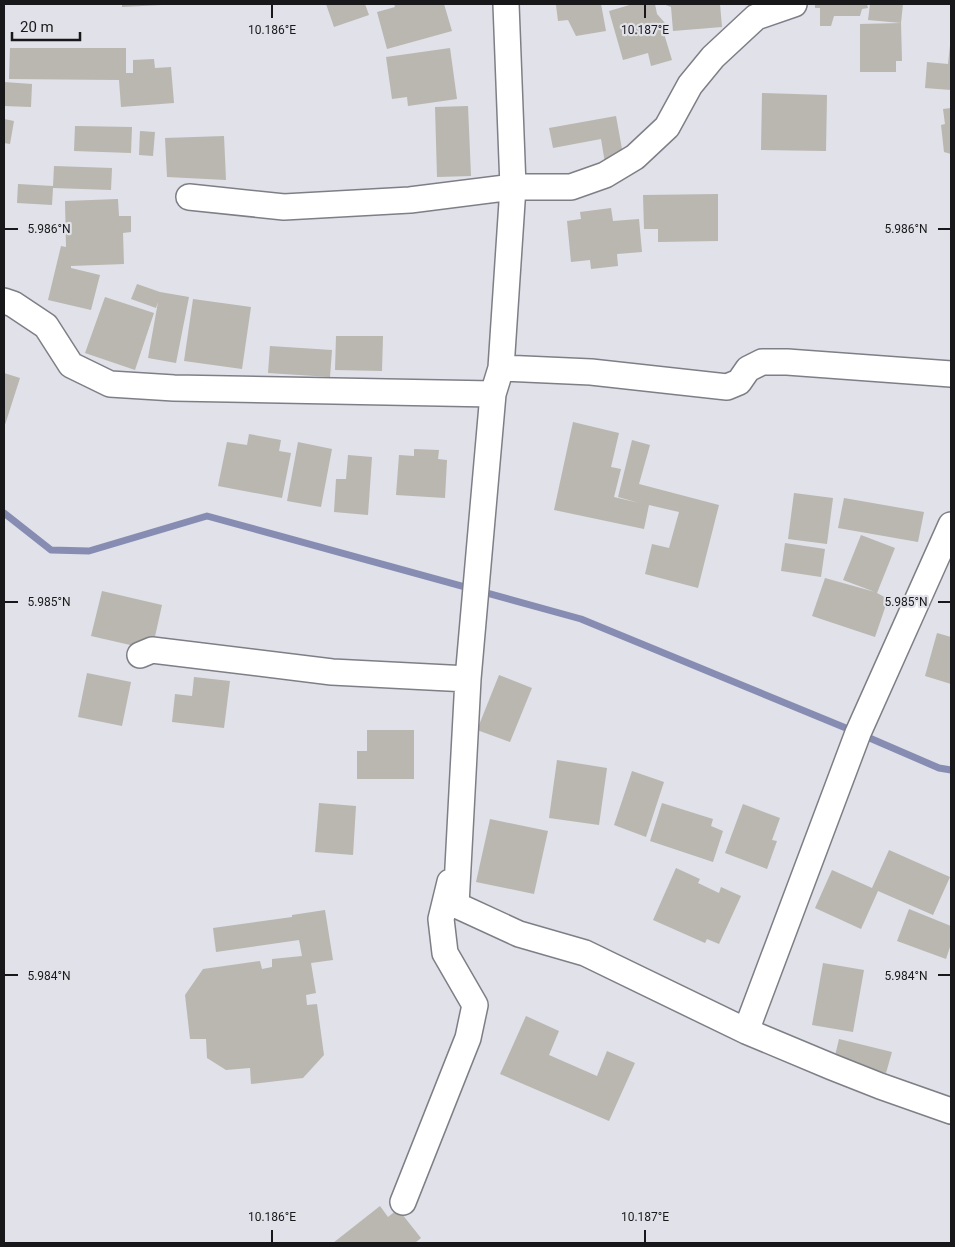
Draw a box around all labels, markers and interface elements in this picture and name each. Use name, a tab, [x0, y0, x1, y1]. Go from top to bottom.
scale bar	[12, 10, 80, 42]
text: 20 m	[20, 18, 54, 36]
text: 10.186°E	[248, 23, 296, 37]
text: 10.187°E	[621, 23, 669, 37]
text: 5.986°N	[27, 222, 71, 236]
text: 5.986°N	[884, 222, 928, 236]
text: 5.985°N	[27, 595, 71, 609]
text: 5.985°N	[884, 595, 928, 609]
text: 5.984°N	[27, 969, 71, 983]
text: 5.984°N	[884, 969, 928, 983]
text: 10.186°E	[248, 1210, 296, 1224]
text: 10.187°E	[621, 1210, 669, 1224]

